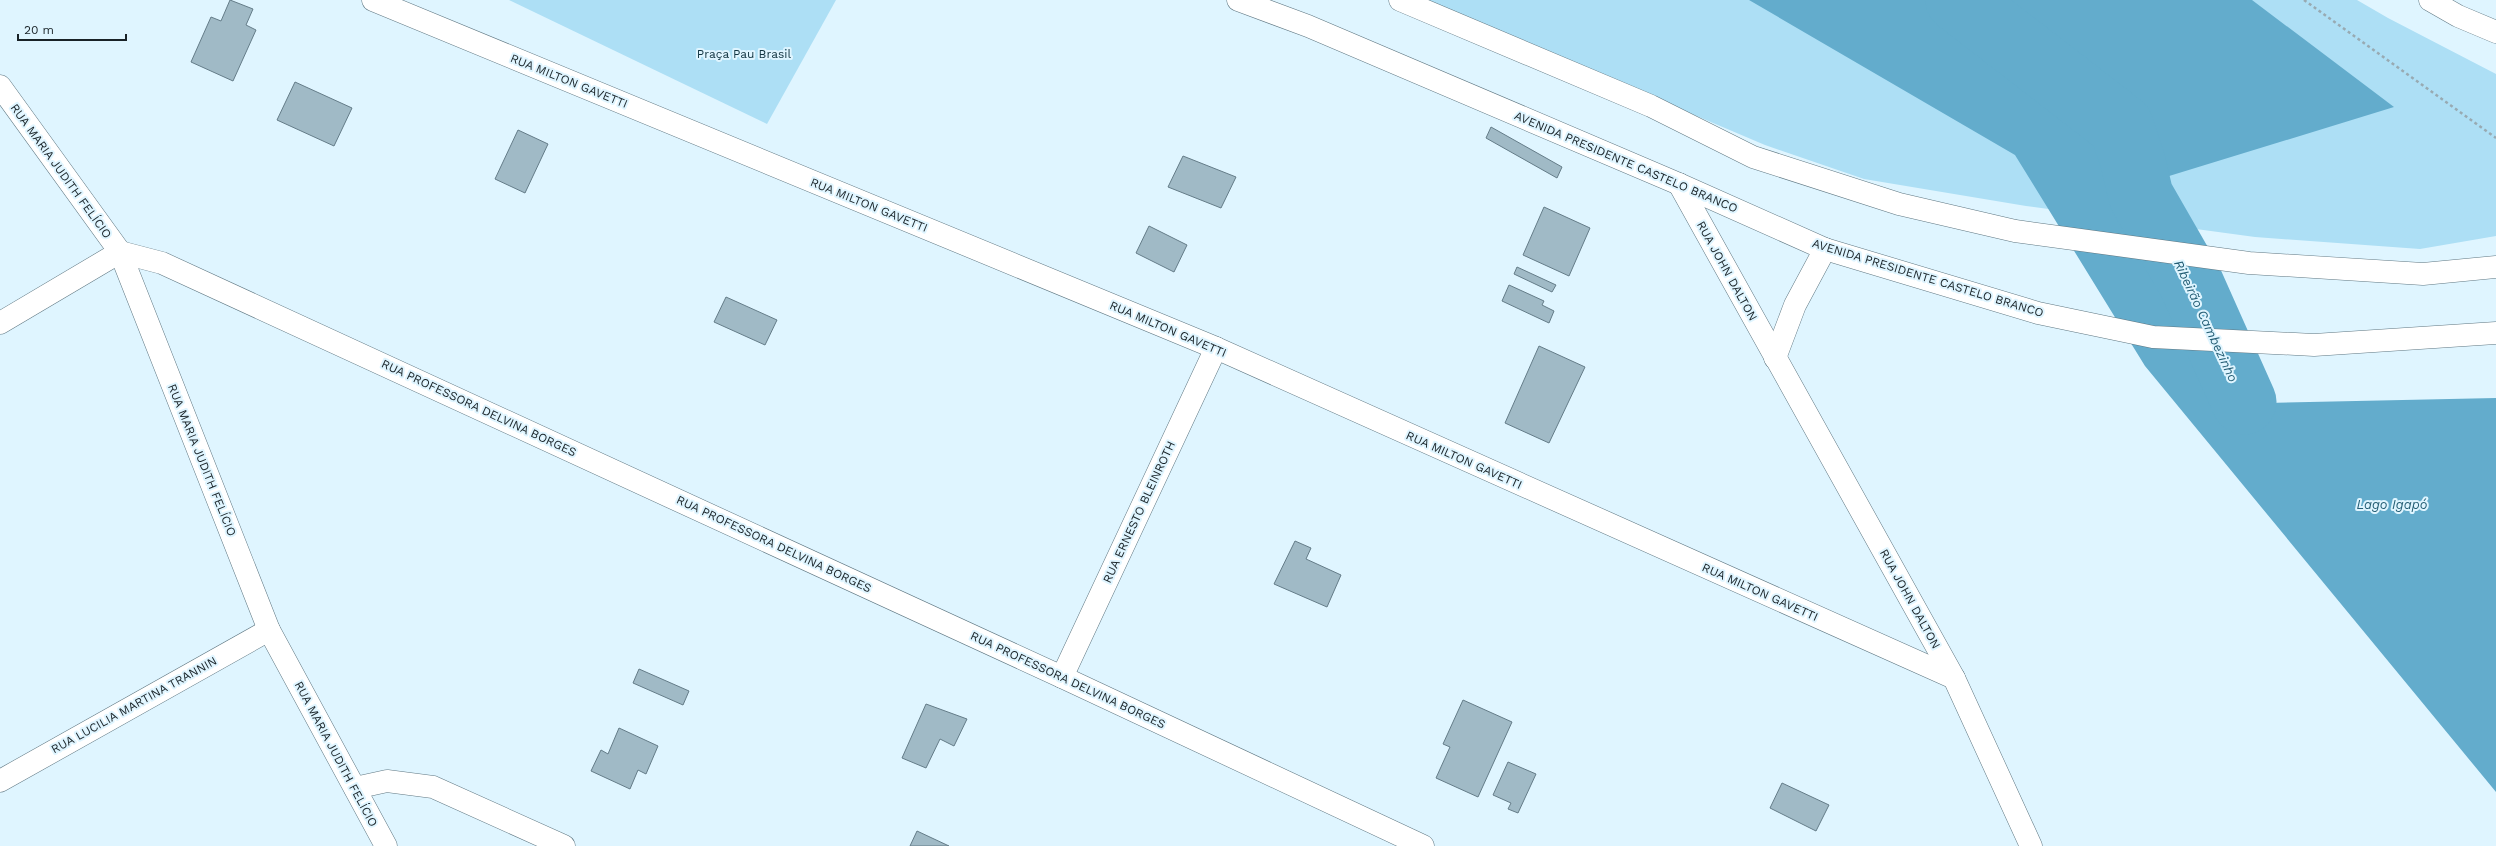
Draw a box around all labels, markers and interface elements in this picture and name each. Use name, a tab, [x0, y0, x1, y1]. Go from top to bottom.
scale bar	[18, 16, 126, 42]
text: 20 m	[24, 23, 54, 37]
park label: Praça Pau Brasil	[697, 47, 791, 61]
street label: RUA MILTON GAVETTI	[508, 51, 630, 111]
street label: RUA MARIA JUDITH FELÍCIO	[7, 101, 115, 241]
street label: AVENIDA PRESIDENTE CASTELO BRANCO	[1512, 108, 1740, 216]
street label: RUA MILTON GAVETTI	[808, 175, 930, 235]
street label: RUA JOHN DALTON	[1694, 219, 1760, 323]
street label: AVENIDA PRESIDENTE CASTELO BRANCO	[1811, 236, 2045, 320]
water label: Ribeirão Cambezinho	[2171, 258, 2241, 384]
street label: RUA MILTON GAVETTI	[1108, 298, 1228, 360]
street label: RUA PROFESSORA DELVINA BORGES	[379, 357, 579, 459]
street label: RUA MARIA JUDITH FELÍCIO	[165, 382, 239, 538]
street label: RUA MILTON GAVETTI	[1404, 428, 1524, 492]
street label: RUA ERNESTO BLEINROTH	[1100, 439, 1178, 585]
street label: RUA PROFESSORA DELVINA BORGES	[674, 493, 874, 595]
water label: Lago Igapó	[2357, 497, 2427, 512]
street label: RUA JOHN DALTON	[1877, 547, 1943, 651]
street label: RUA MILTON GAVETTI	[1700, 560, 1820, 624]
street label: RUA PROFESSORA DELVINA BORGES	[968, 629, 1168, 731]
street label: RUA LUCILIA MARTINA TRANNIN	[49, 654, 219, 756]
street label: RUA MARIA JUDITH FELÍCIO	[292, 679, 380, 829]

